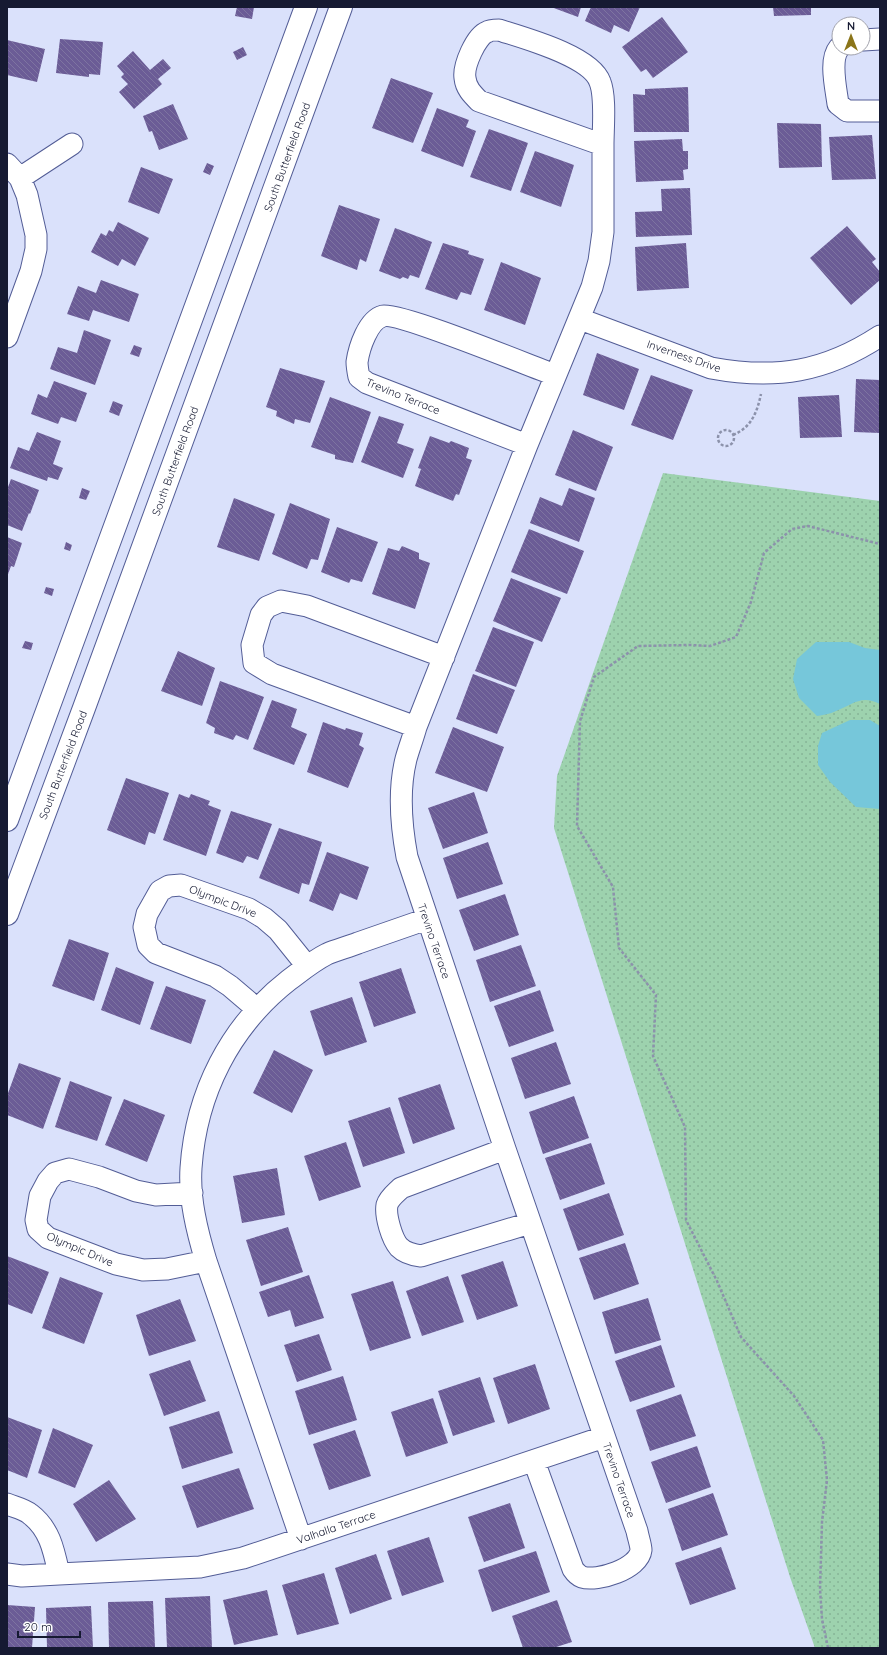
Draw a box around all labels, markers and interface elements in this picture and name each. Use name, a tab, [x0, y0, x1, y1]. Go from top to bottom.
north arrow	[831, 16, 871, 56]
text: N	[847, 19, 855, 33]
street label: South Butterfield Road	[261, 100, 313, 214]
street label: Inverness Drive	[645, 337, 723, 375]
street label: Trevino Terrace	[364, 375, 442, 417]
street label: South Butterfield Road	[149, 404, 201, 518]
street label: South Butterfield Road	[36, 709, 90, 821]
street label: Olympic Drive	[187, 882, 259, 920]
street label: Trevino Terrace	[415, 901, 453, 981]
street label: Olympic Drive	[44, 1229, 116, 1269]
street label: Trevino Terrace	[600, 1440, 638, 1520]
street label: Valhalla Terrace	[295, 1507, 377, 1547]
scale bar	[18, 1613, 80, 1639]
text: 20 m	[24, 1619, 52, 1634]

